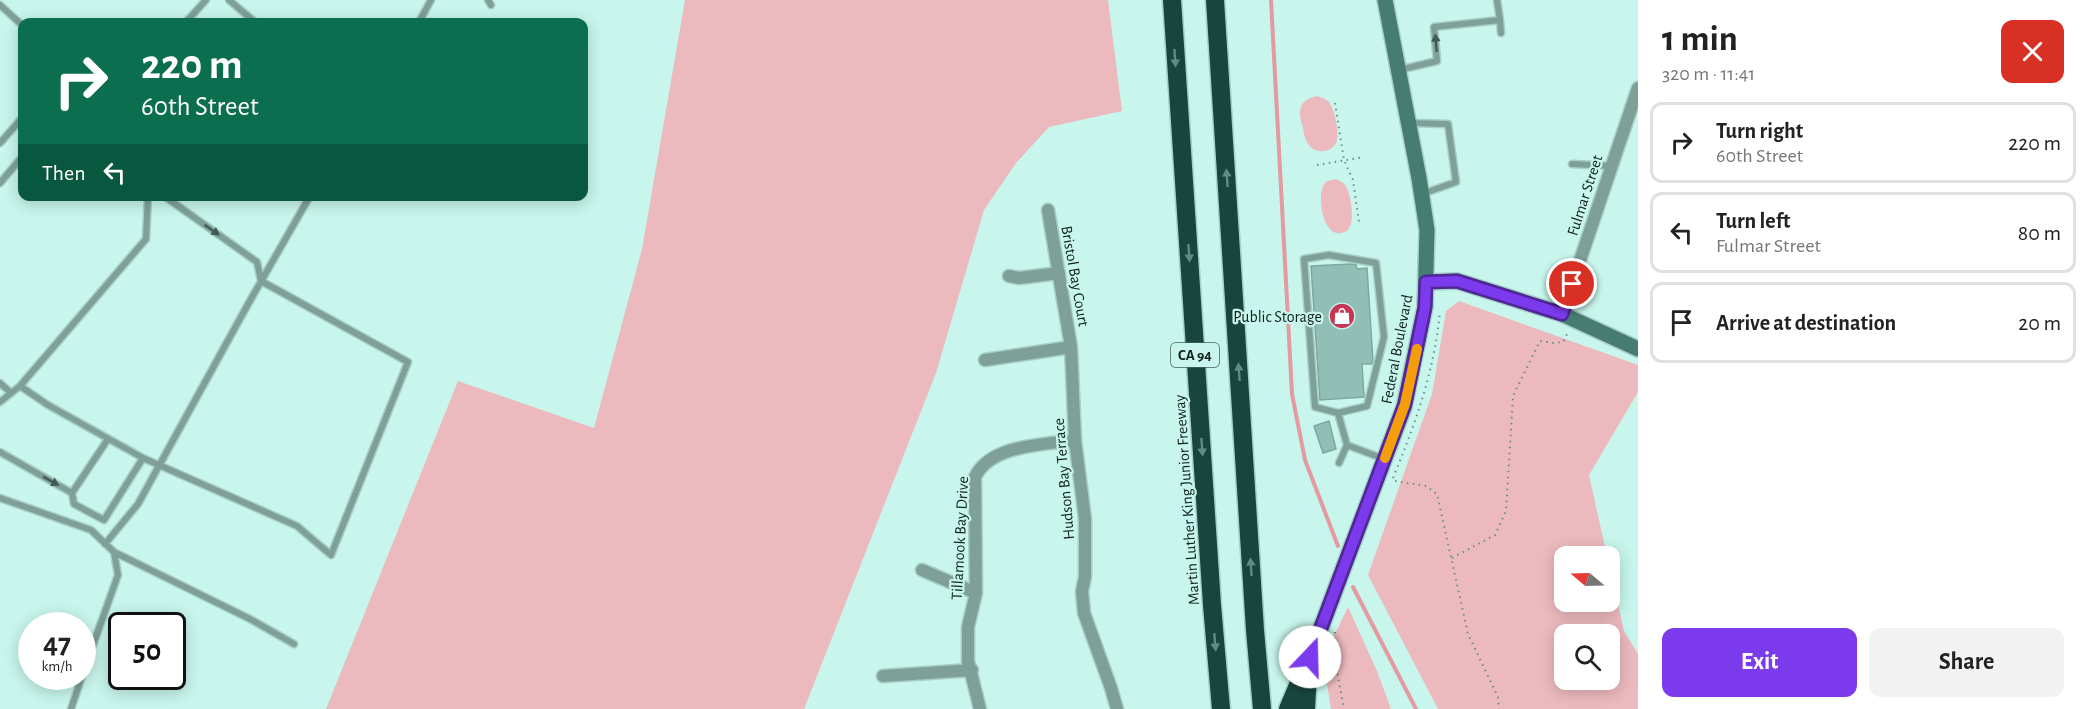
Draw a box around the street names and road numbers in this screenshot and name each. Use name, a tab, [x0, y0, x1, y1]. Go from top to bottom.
street label: Fulmar Street	[1564, 153, 1606, 238]
street label: Bristol Bay Court	[1057, 225, 1092, 328]
street label: Federal Boulevard	[1379, 293, 1415, 405]
road number: CA 94	[1171, 343, 1219, 367]
street label: Martin Luther King Junior Freeway	[1172, 394, 1203, 606]
street label: Hudson Bay Terrace	[1051, 417, 1078, 540]
street label: Tillamook Bay Drive	[949, 476, 972, 600]

